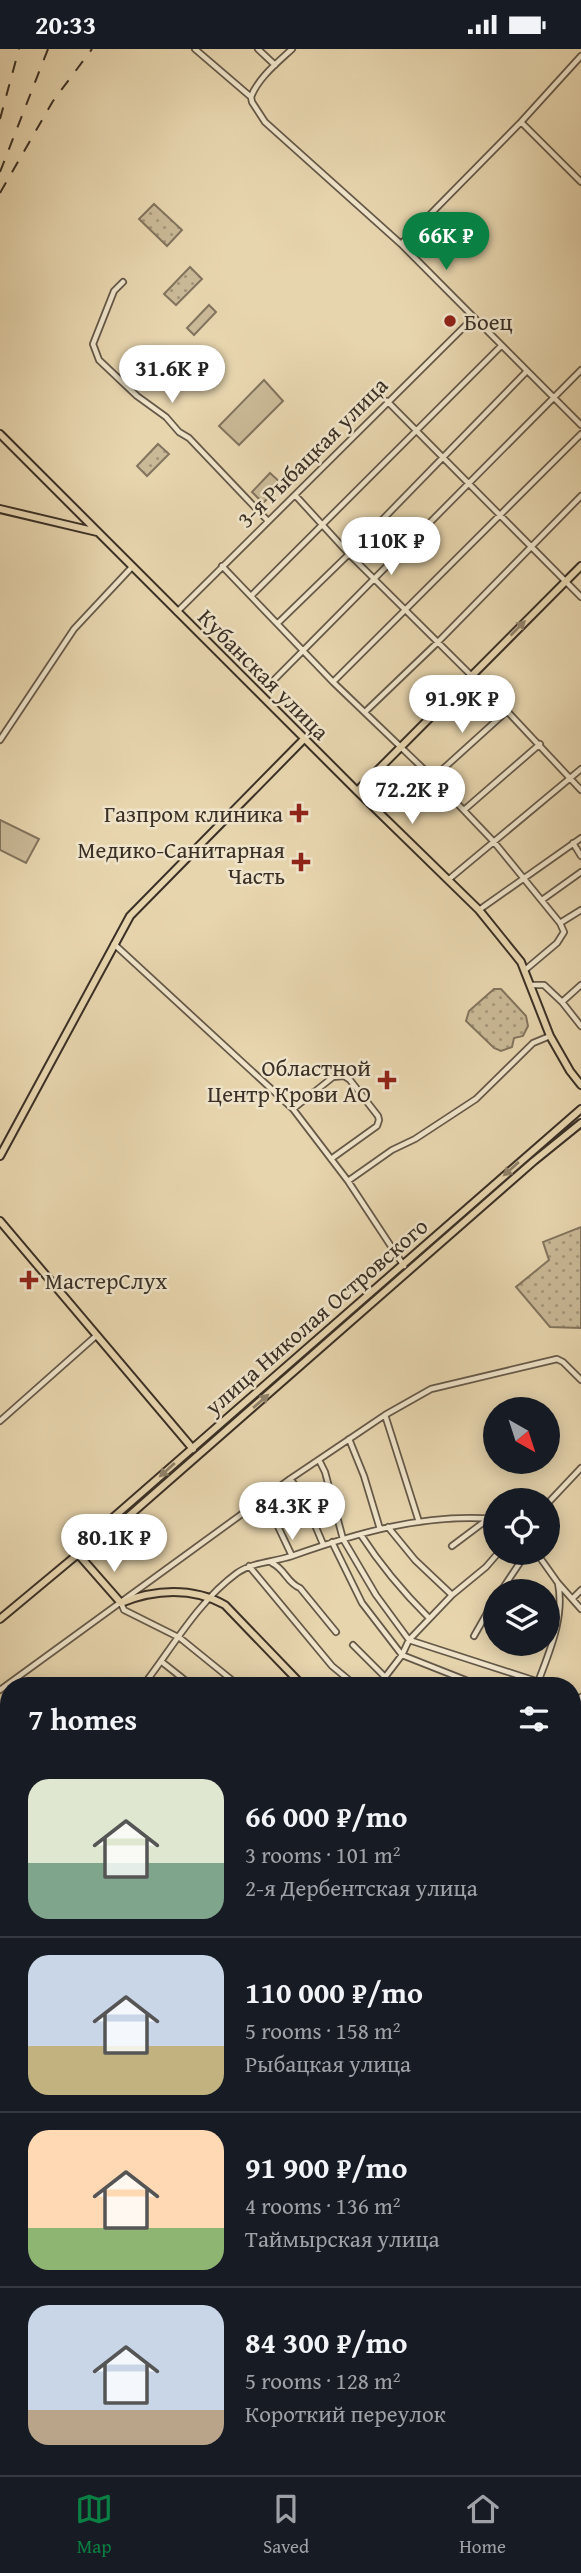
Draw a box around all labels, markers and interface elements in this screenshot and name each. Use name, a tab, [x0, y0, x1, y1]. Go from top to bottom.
text: 20:33	[35, 5, 96, 44]
pin: 66K ₽	[397, 213, 495, 272]
text: 66K ₽	[418, 218, 474, 251]
place label: Боец	[464, 305, 513, 338]
marker: Боец	[442, 313, 458, 329]
pin: 31.6K ₽	[107, 345, 237, 405]
text: 31.6K ₽	[135, 351, 209, 384]
street label: 3-я Рыбацкая улица	[229, 369, 395, 535]
pin: 110K ₽	[334, 517, 448, 577]
text: 110K ₽	[357, 523, 425, 556]
street label: Кубанская улица	[191, 601, 337, 747]
one-way arrow	[510, 620, 526, 637]
pin: 91.9K ₽	[397, 675, 527, 735]
text: 91.9K ₽	[425, 681, 499, 714]
pin: 72.2K ₽	[347, 767, 477, 826]
text: 72.2K ₽	[375, 772, 449, 805]
place label: Газпром клиника	[104, 797, 283, 830]
marker: Газпром клиника	[289, 803, 309, 823]
place label: Медико-Санитарная Часть	[77, 833, 285, 892]
marker: Медико-Санитарная Часть	[291, 852, 311, 872]
place label: Областной Центр Крови АО	[207, 1051, 371, 1110]
marker: Областной Центр Крови АО	[377, 1070, 397, 1090]
one-way arrow	[502, 1161, 519, 1176]
street label: улица Николая Островского	[196, 1210, 435, 1423]
place label: МастерСлух	[45, 1264, 167, 1297]
marker: МастерСлух	[19, 1270, 39, 1290]
one-way arrow	[252, 1393, 270, 1409]
north arrow	[483, 1397, 560, 1473]
map controls	[483, 1397, 560, 1656]
one-way arrow	[158, 1462, 175, 1477]
pin: 84.3K ₽	[227, 1483, 357, 1542]
text: 84.3K ₽	[255, 1488, 329, 1521]
button: locate	[483, 1488, 560, 1565]
pin: 80.1K ₽	[49, 1515, 179, 1574]
text: 80.1K ₽	[77, 1520, 151, 1553]
button: layers	[483, 1579, 560, 1656]
text: 7 homes	[28, 1697, 137, 1741]
icon: filters	[515, 1700, 553, 1738]
text: 66 000 ₽/mo	[245, 1794, 408, 1838]
icon: home	[84, 1807, 168, 1891]
text: 3 rooms · 101 m²	[245, 1838, 400, 1871]
text: 2-я Дербентская улица	[245, 1871, 478, 1904]
text: 110 000 ₽/mo	[245, 1970, 423, 2014]
icon: home	[84, 1983, 168, 2067]
text: 5 rooms · 158 m²	[245, 2014, 400, 2047]
text: Рыбацкая улица	[245, 2047, 411, 2080]
text: 91 900 ₽/mo	[245, 2145, 408, 2189]
icon: home	[84, 2158, 168, 2242]
text: 4 rooms · 136 m²	[245, 2189, 400, 2222]
text: Таймырская улица	[245, 2222, 439, 2255]
text: 84 300 ₽/mo	[245, 2320, 408, 2364]
icon: home	[84, 2333, 168, 2417]
text: 5 rooms · 128 m²	[245, 2364, 400, 2397]
text: Короткий переулок	[245, 2397, 446, 2430]
tab: Map	[75, 2490, 113, 2560]
tab: Saved	[263, 2490, 309, 2560]
tab: Home	[459, 2490, 506, 2560]

